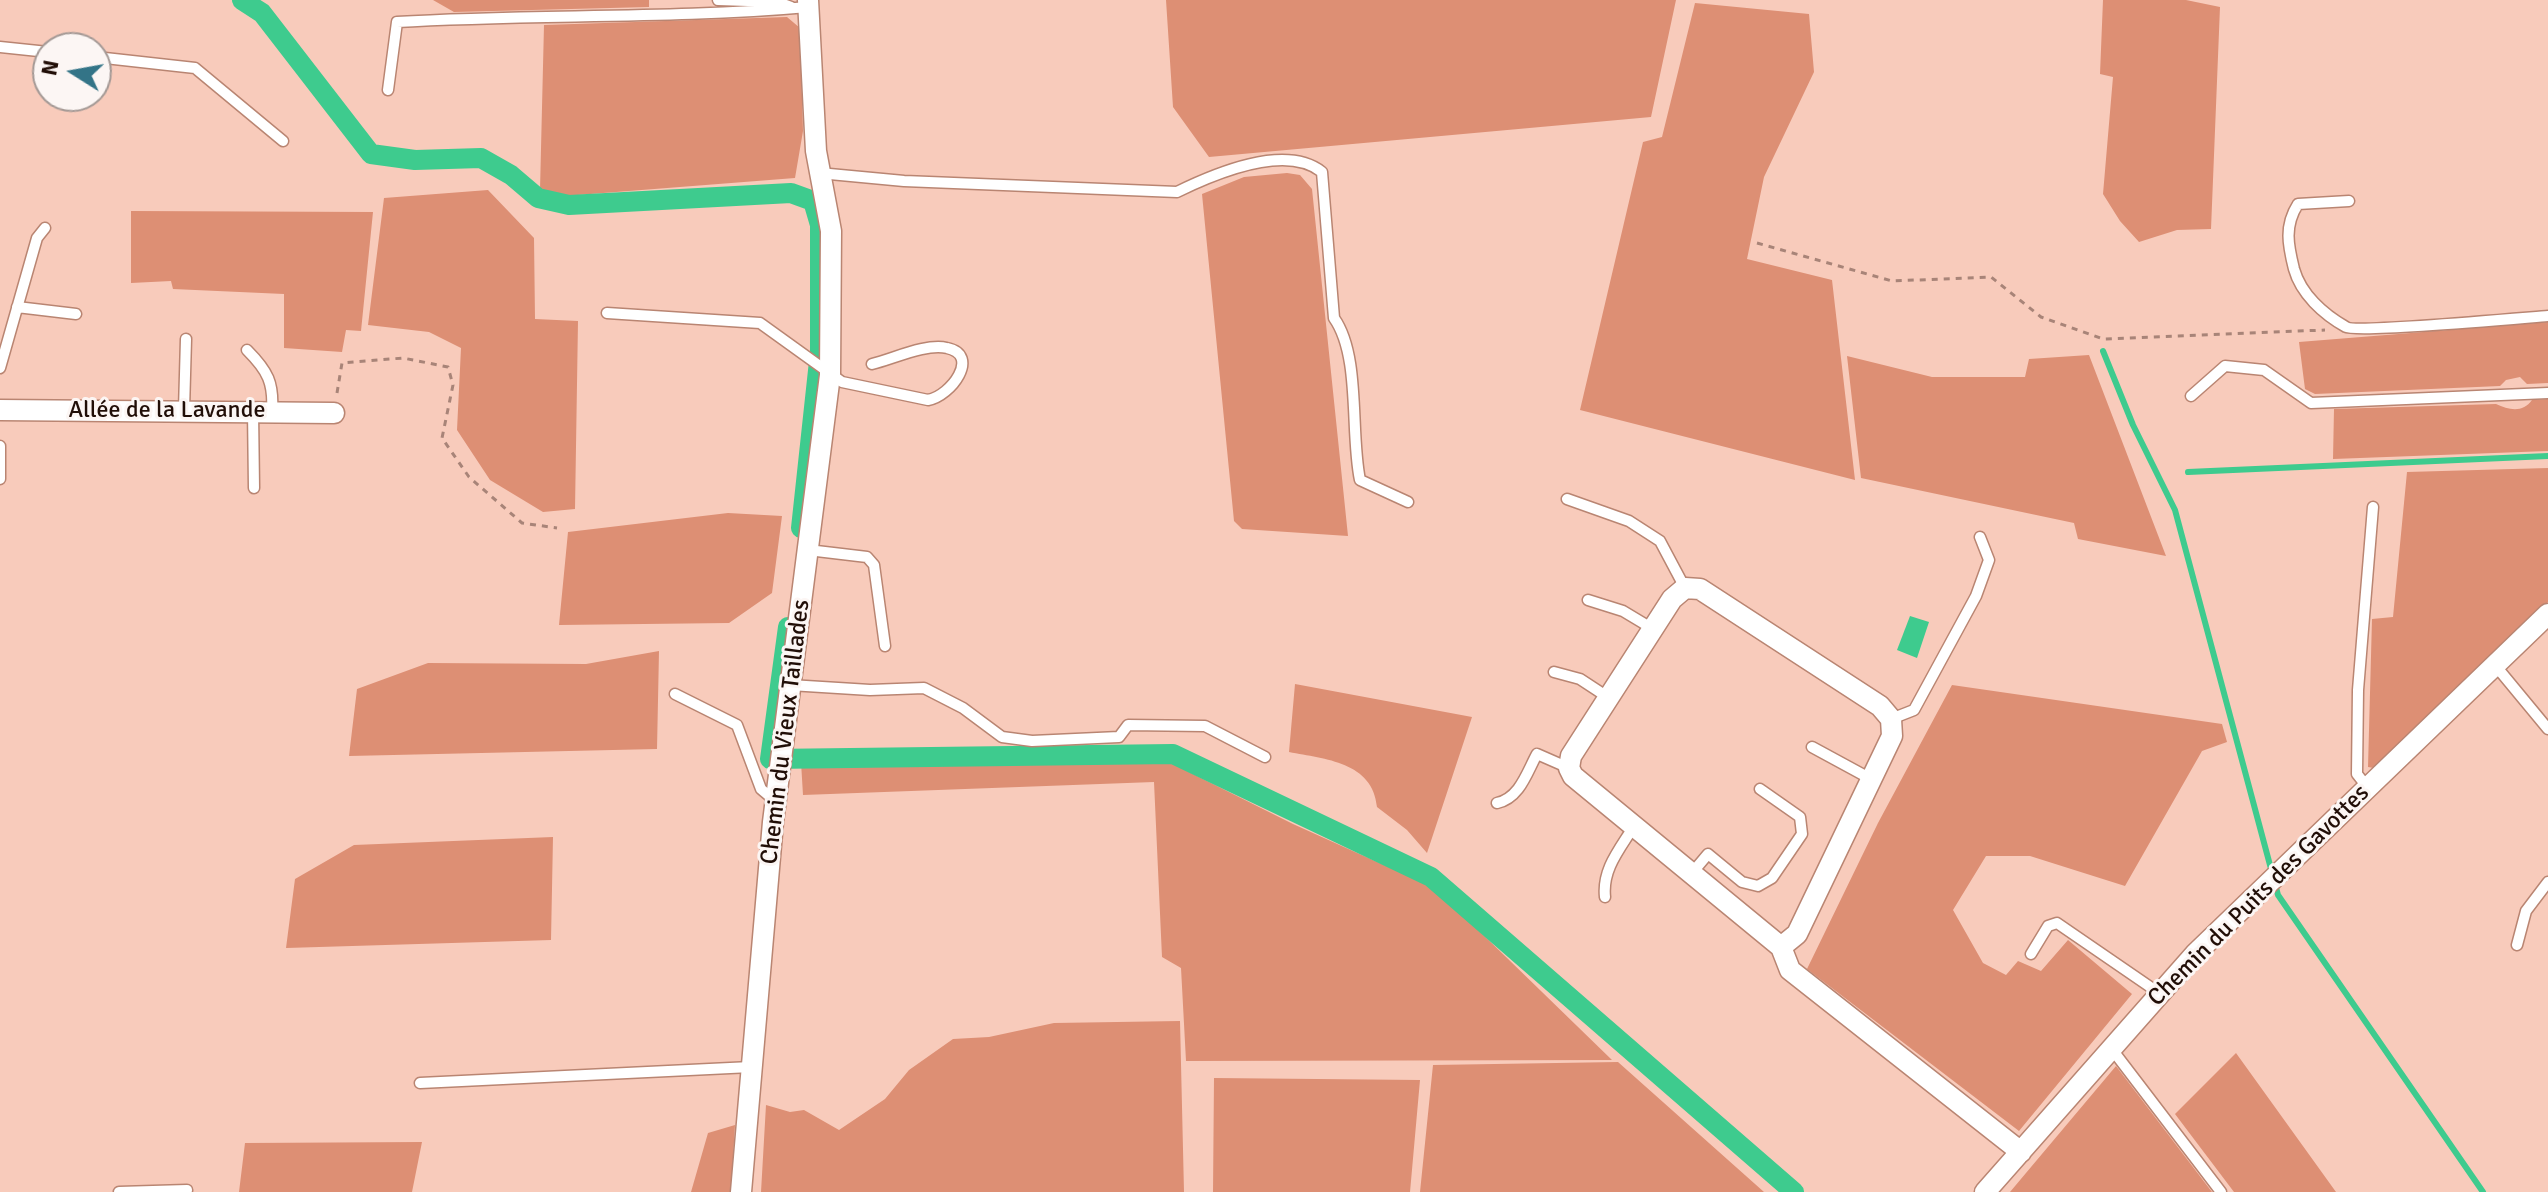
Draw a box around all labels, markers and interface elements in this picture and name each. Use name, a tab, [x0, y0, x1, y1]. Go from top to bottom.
north arrow	[32, 32, 112, 112]
text: N	[35, 58, 65, 78]
street label: Allée de la Lavande	[69, 397, 265, 425]
street label: Chemin du Vieux Taillades	[755, 598, 817, 866]
street label: Chemin du Puits des Gavottes	[2142, 779, 2376, 1013]

